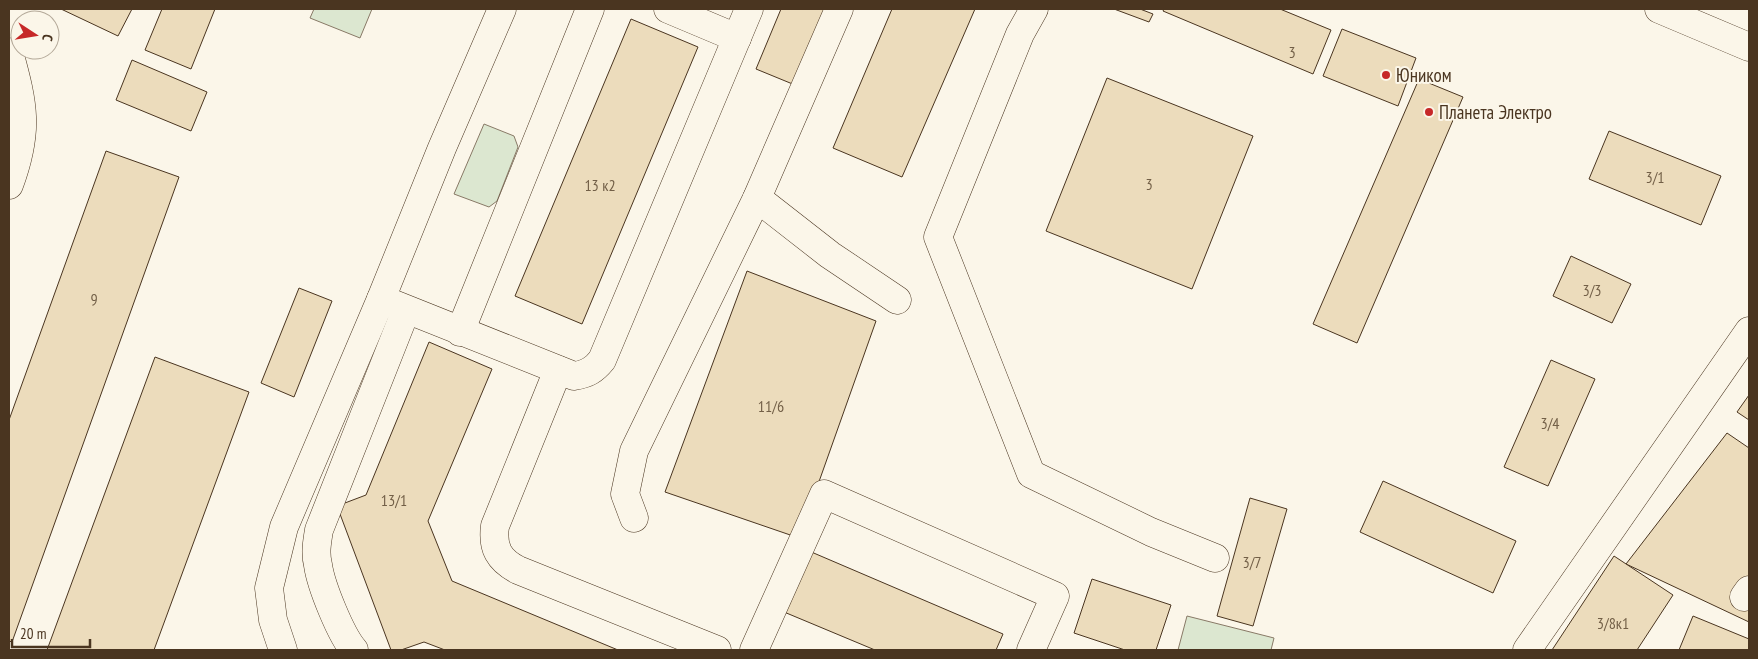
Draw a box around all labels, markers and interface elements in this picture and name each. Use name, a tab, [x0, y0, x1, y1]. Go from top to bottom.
north arrow	[10, 10, 60, 60]
text: С	[38, 33, 57, 43]
house number: 3	[1288, 42, 1296, 62]
place label: Юником	[1396, 63, 1452, 87]
marker: Юником	[1380, 69, 1392, 81]
place label: Планета Электро	[1439, 100, 1552, 124]
marker: Планета Электро	[1423, 106, 1435, 118]
house number: 3/1	[1645, 167, 1665, 187]
house number: 3	[1145, 174, 1153, 194]
house number: 13 к2	[584, 175, 616, 195]
house number: 3/3	[1582, 280, 1602, 300]
house number: 9	[90, 289, 98, 309]
house number: 11/6	[758, 396, 784, 416]
house number: 3/4	[1540, 413, 1560, 433]
house number: 13/1	[381, 490, 407, 510]
house number: 3/7	[1242, 552, 1262, 572]
house number: 3/8к1	[1597, 613, 1629, 633]
scale bar	[12, 616, 90, 648]
text: 20 m	[20, 624, 46, 643]

